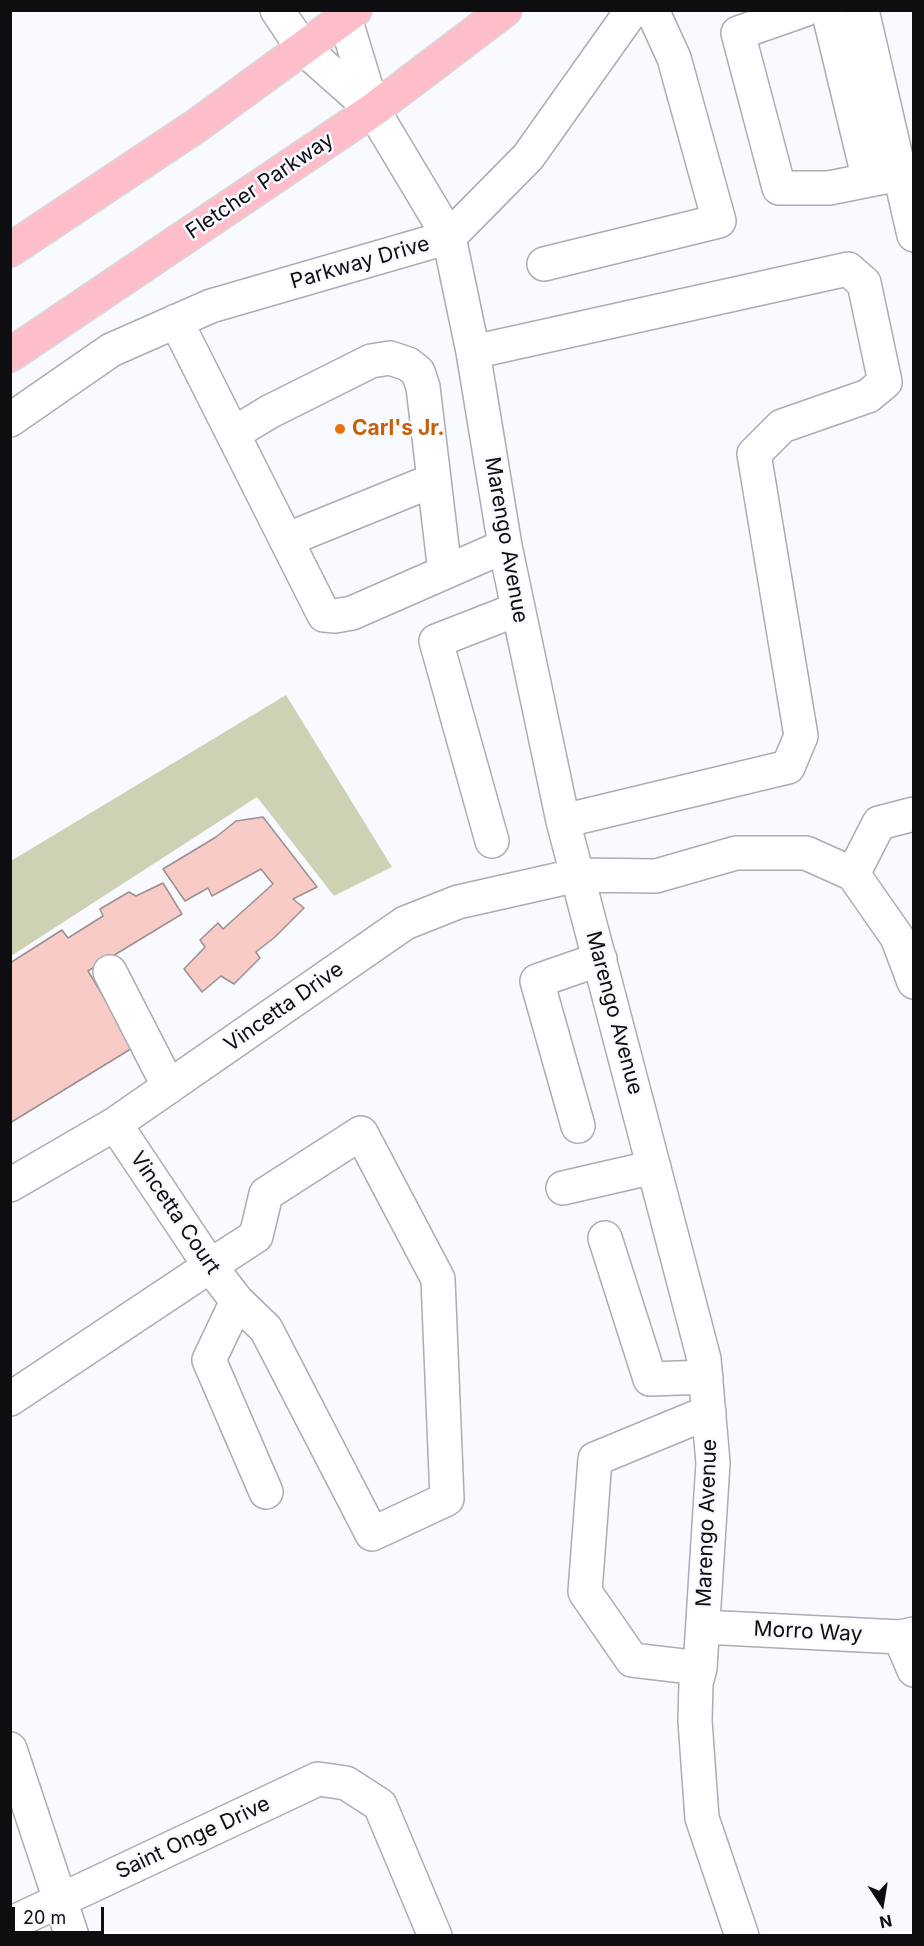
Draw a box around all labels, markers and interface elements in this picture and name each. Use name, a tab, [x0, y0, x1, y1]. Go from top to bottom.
street label: Fletcher Parkway	[182, 127, 338, 245]
street label: Parkway Drive	[288, 231, 432, 295]
place label: Carl's Jr.	[352, 416, 445, 442]
marker: Carl's Jr.	[333, 422, 347, 436]
street label: Marengo Avenue	[479, 455, 533, 625]
street label: Marengo Avenue	[580, 929, 648, 1097]
street label: Vincetta Drive	[220, 957, 348, 1057]
street label: Vincetta Court	[125, 1147, 225, 1279]
street label: Marengo Avenue	[691, 1439, 723, 1607]
street label: Morro Way	[753, 1617, 863, 1647]
street label: Saint Onge Drive	[112, 1791, 274, 1885]
north arrow	[852, 1874, 912, 1934]
scale bar	[15, 1895, 106, 1933]
text: 20 m	[23, 1907, 66, 1928]
text: N	[878, 1911, 894, 1933]

